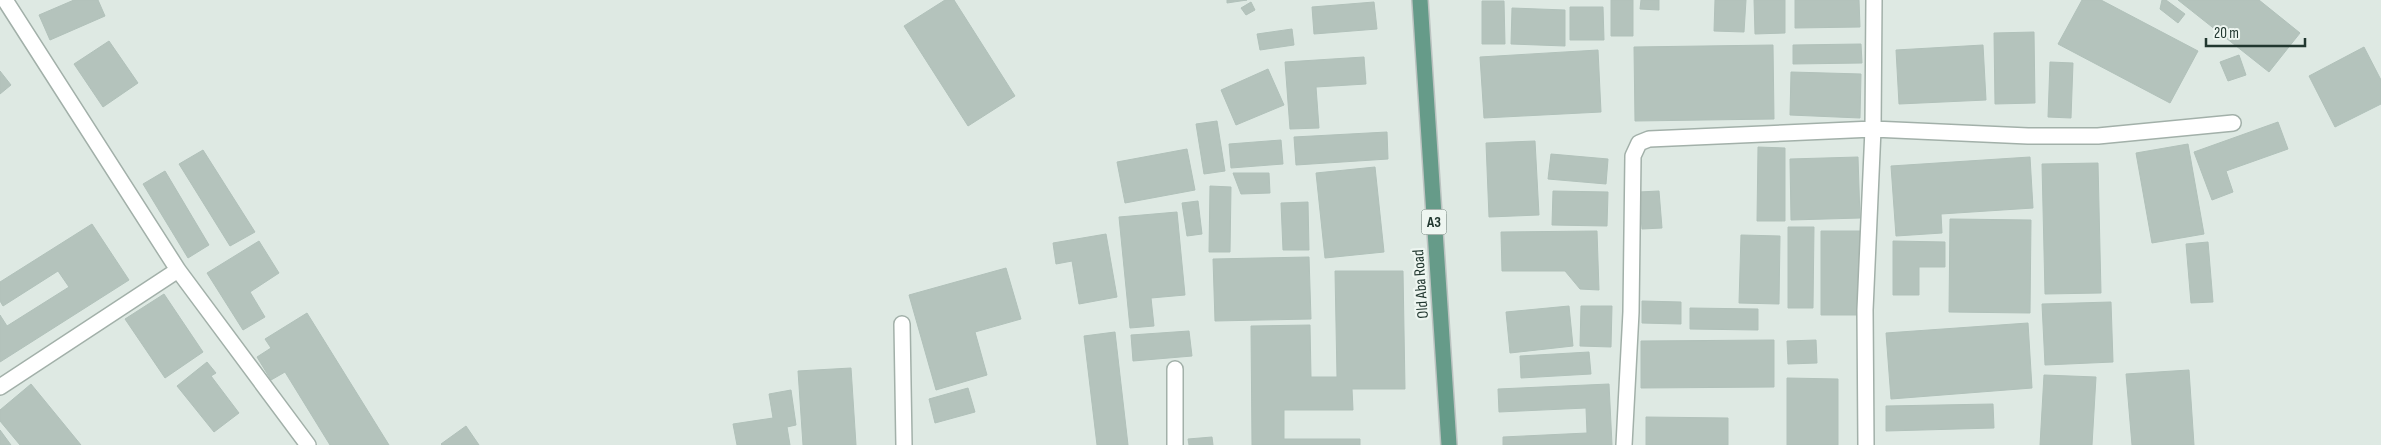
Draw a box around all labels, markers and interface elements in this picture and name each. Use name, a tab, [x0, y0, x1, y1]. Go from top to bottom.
scale bar	[2206, 15, 2305, 47]
text: 20 m	[2214, 24, 2239, 43]
road number: A3	[1422, 210, 1446, 234]
street label: Old Aba Road	[1409, 249, 1433, 319]

